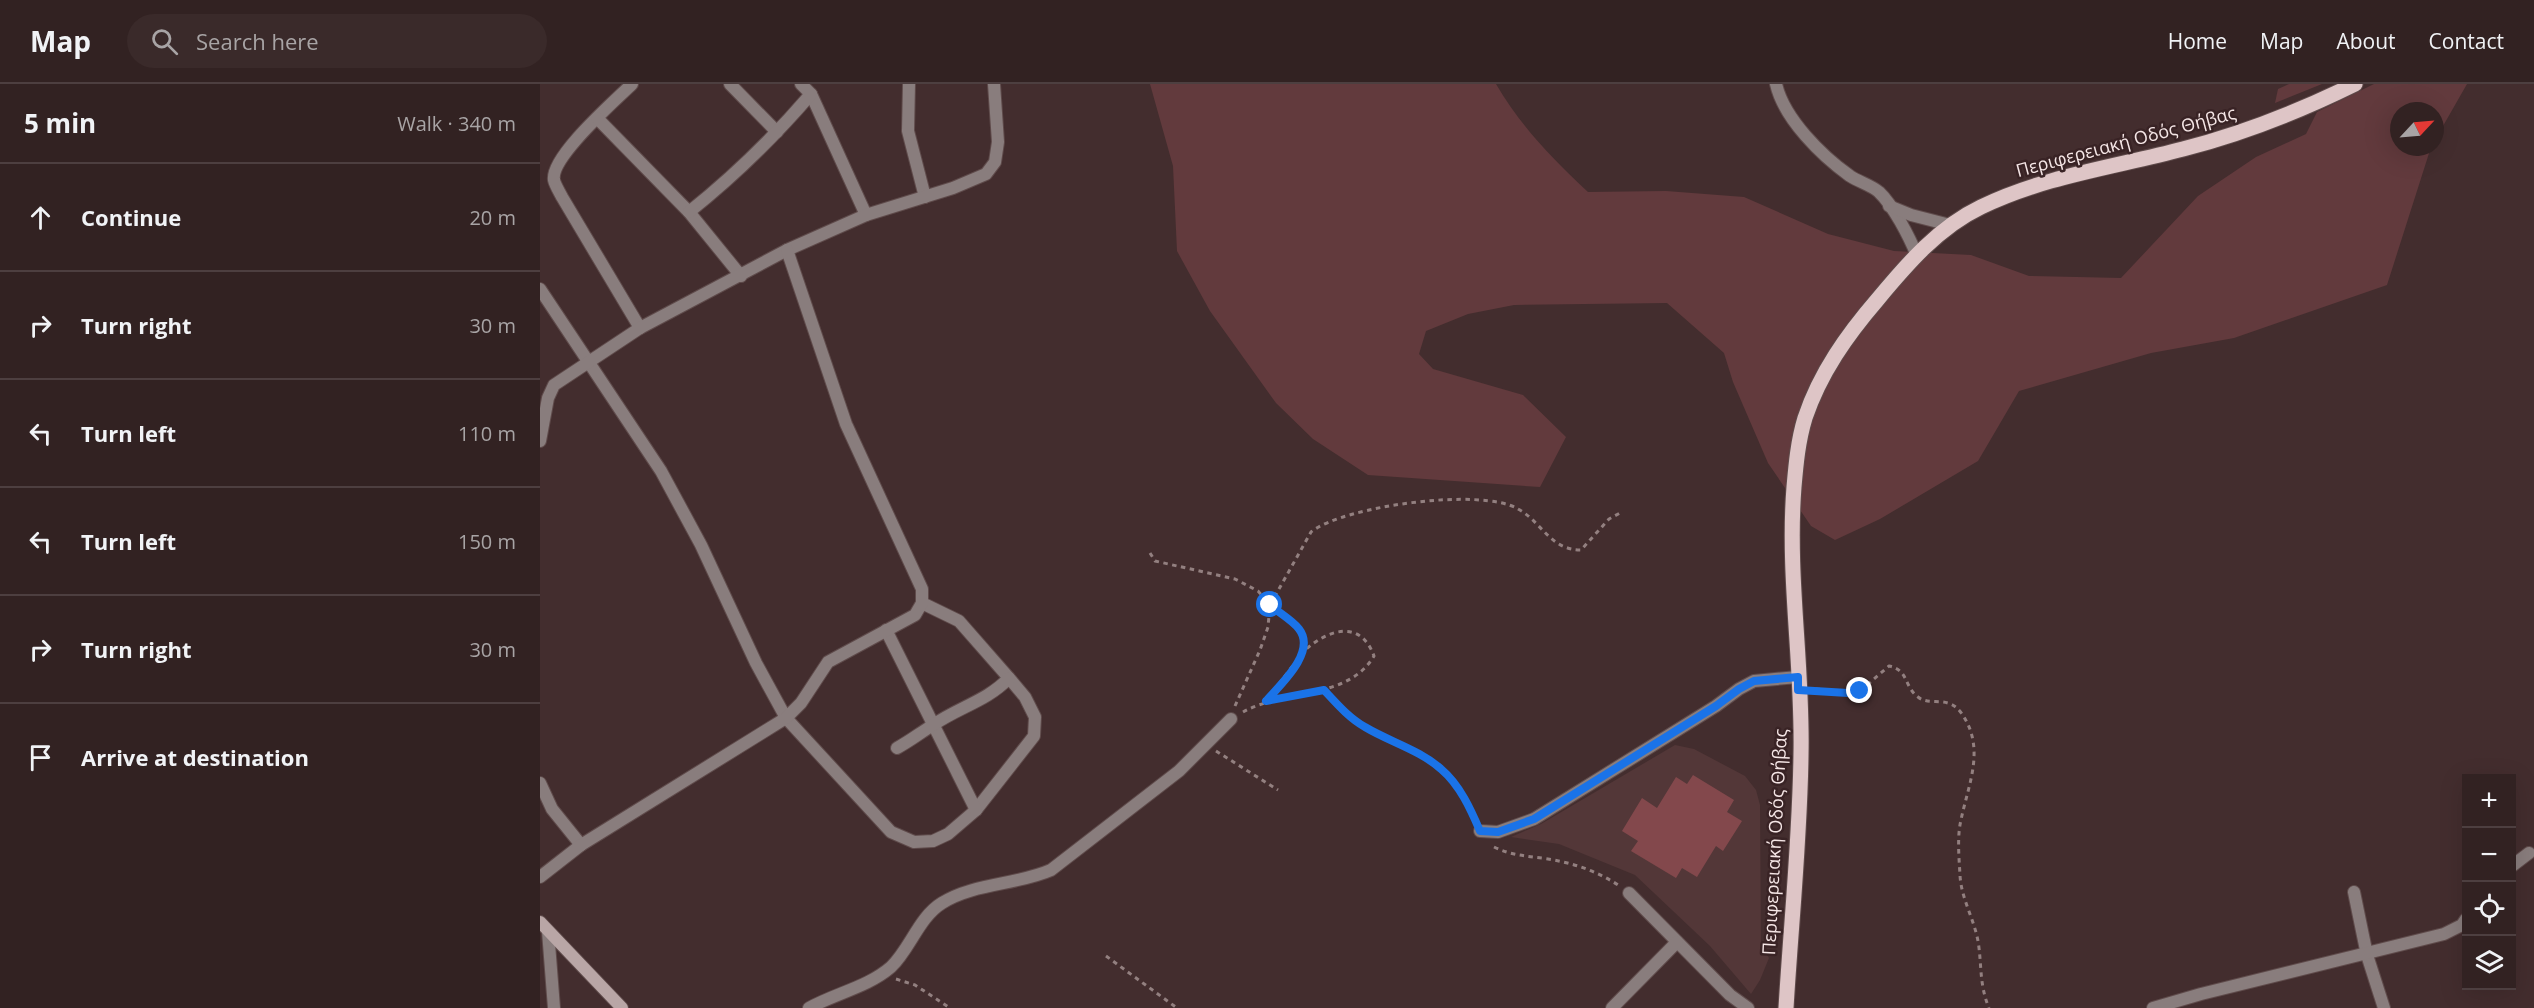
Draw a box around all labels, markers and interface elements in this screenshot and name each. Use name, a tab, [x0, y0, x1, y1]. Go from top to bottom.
search box	[127, 14, 547, 68]
text: Map	[30, 22, 91, 60]
icon: search	[148, 25, 181, 58]
text: Search here	[196, 26, 319, 56]
text: Home	[2168, 27, 2227, 55]
text: Map	[2260, 27, 2303, 55]
text: About	[2336, 27, 2396, 55]
text: Contact	[2429, 27, 2504, 55]
street label: Περιφερειακή Οδός Θήβας	[2013, 100, 2239, 182]
north arrow	[2390, 102, 2444, 156]
text: 5 min	[24, 105, 96, 141]
text: Walk · 340 m	[397, 110, 516, 137]
icon: ahead	[24, 201, 57, 234]
text: Continue	[81, 202, 181, 232]
text: 20 m	[469, 204, 516, 231]
icon: right	[24, 309, 57, 342]
text: Turn right	[81, 310, 192, 340]
text: 30 m	[469, 312, 516, 339]
icon: left	[24, 417, 57, 450]
text: Turn left	[81, 418, 176, 448]
text: 110 m	[458, 420, 516, 447]
icon: left	[24, 525, 57, 558]
text: Turn left	[81, 526, 176, 556]
text: 150 m	[458, 528, 516, 555]
route start	[1256, 591, 1282, 617]
icon: right	[24, 633, 57, 666]
text: Turn right	[81, 634, 192, 664]
text: 30 m	[469, 636, 516, 663]
route end	[1846, 677, 1872, 703]
street label: Περιφερειακή Οδός Θήβας	[1756, 728, 1792, 956]
icon: arrive	[24, 741, 57, 774]
text: Arrive at destination	[81, 742, 309, 772]
map controls	[2462, 774, 2516, 990]
button: +	[2462, 774, 2516, 828]
button: −	[2462, 828, 2516, 882]
button: locate	[2462, 882, 2516, 936]
button: layers	[2462, 936, 2516, 990]

